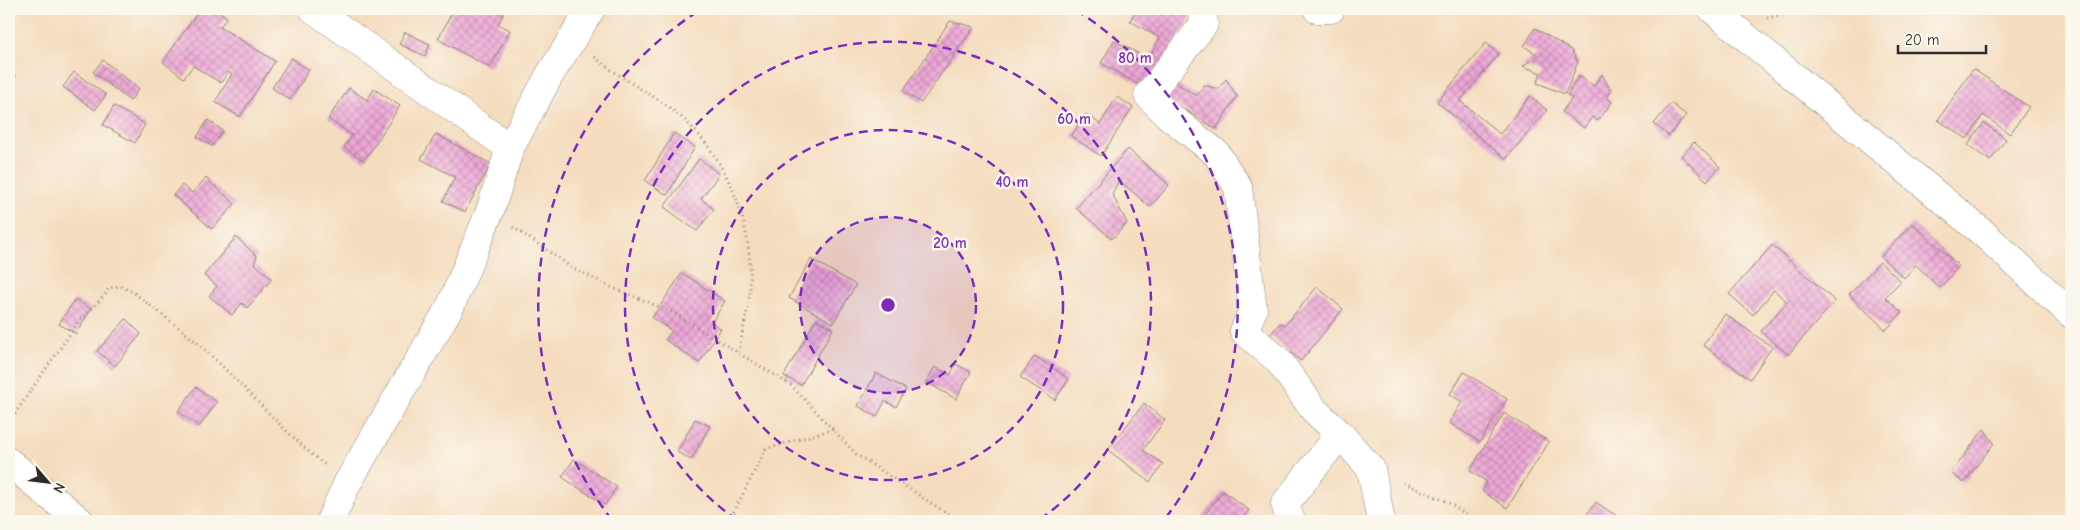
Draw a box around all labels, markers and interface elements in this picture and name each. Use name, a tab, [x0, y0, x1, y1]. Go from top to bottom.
scale bar	[1898, 22, 1985, 54]
text: 20 m	[1905, 31, 1939, 49]
text: 80 m	[1118, 49, 1152, 67]
text: 60 m	[1057, 110, 1091, 128]
text: 40 m	[996, 173, 1029, 191]
text: 20 m	[933, 234, 967, 252]
centre of rings	[879, 296, 897, 314]
north arrow	[22, 458, 72, 508]
text: N	[49, 480, 69, 496]

